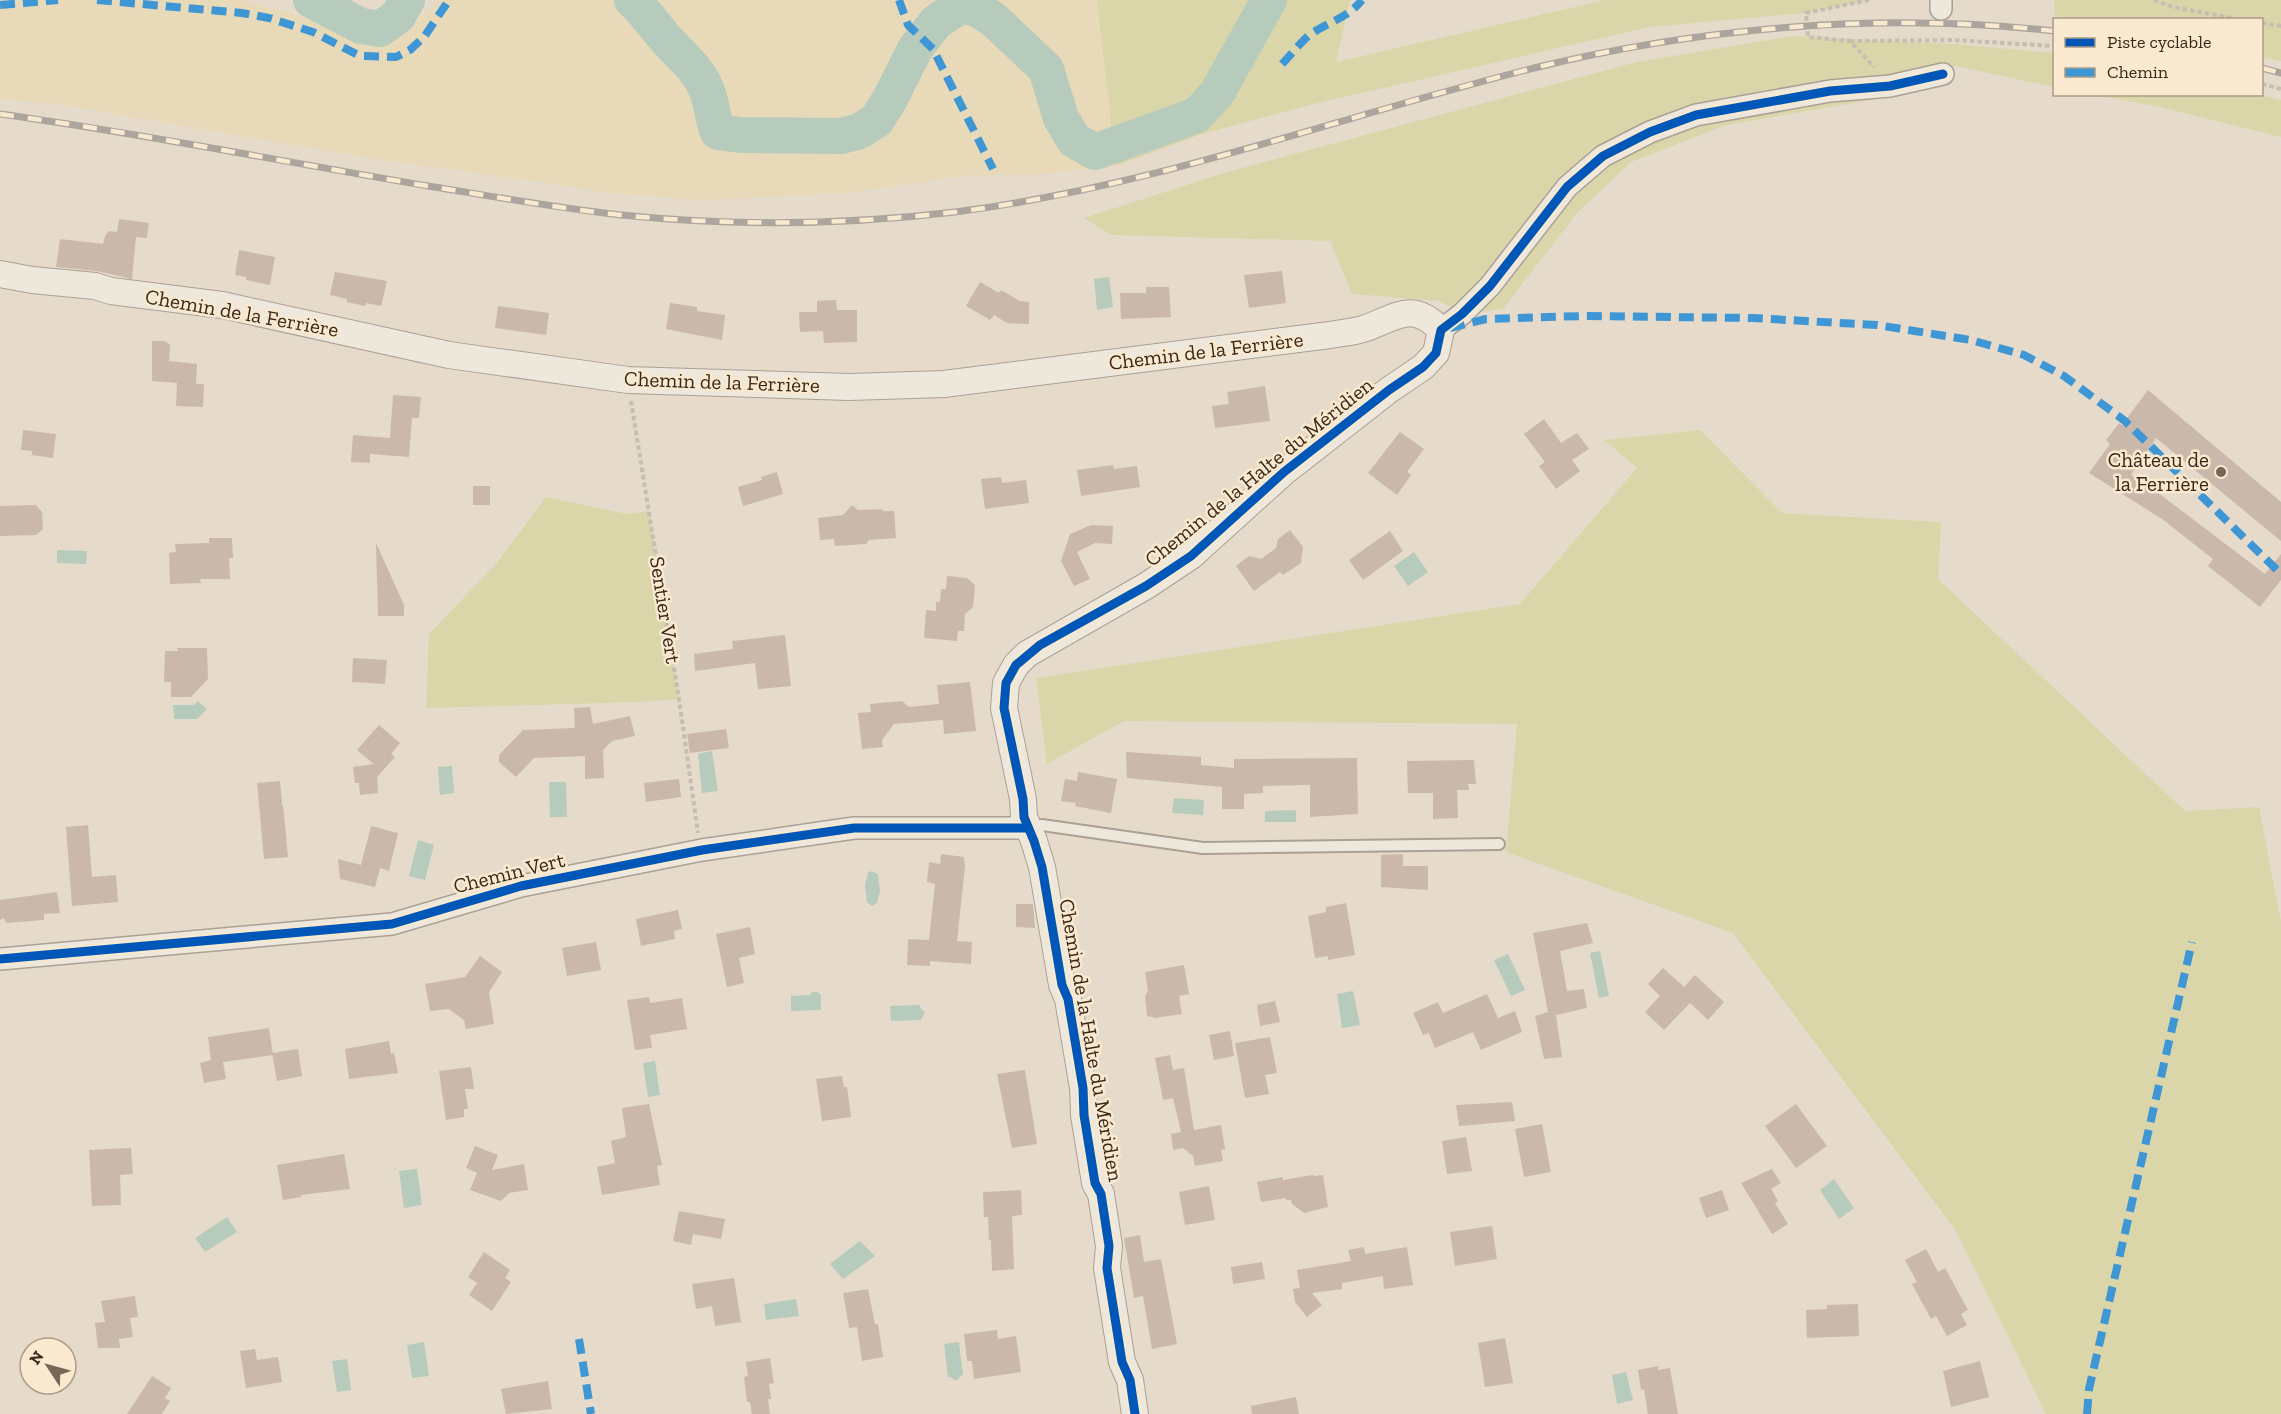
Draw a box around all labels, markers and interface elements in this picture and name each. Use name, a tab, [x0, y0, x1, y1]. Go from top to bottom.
legend	[2053, 18, 2263, 96]
text: Piste cyclable	[2107, 31, 2211, 53]
text: Chemin	[2107, 61, 2169, 83]
street label: Chemin de la Ferrière	[143, 283, 341, 342]
street label: Chemin de la Ferrière	[1107, 326, 1305, 375]
street label: Chemin de la Ferrière	[624, 366, 820, 397]
street label: Chemin de la Halte du Méridien	[1140, 372, 1378, 571]
place label: Château de la Ferrière	[2108, 447, 2209, 496]
marker: Château de la Ferrière	[2214, 465, 2228, 479]
street label: Sentier Vert	[645, 555, 686, 665]
street label: Chemin Vert	[451, 847, 567, 898]
street label: Chemin de la Halte du Méridien	[1054, 897, 1129, 1183]
north arrow	[18, 1336, 78, 1396]
text: N	[25, 1347, 48, 1368]

